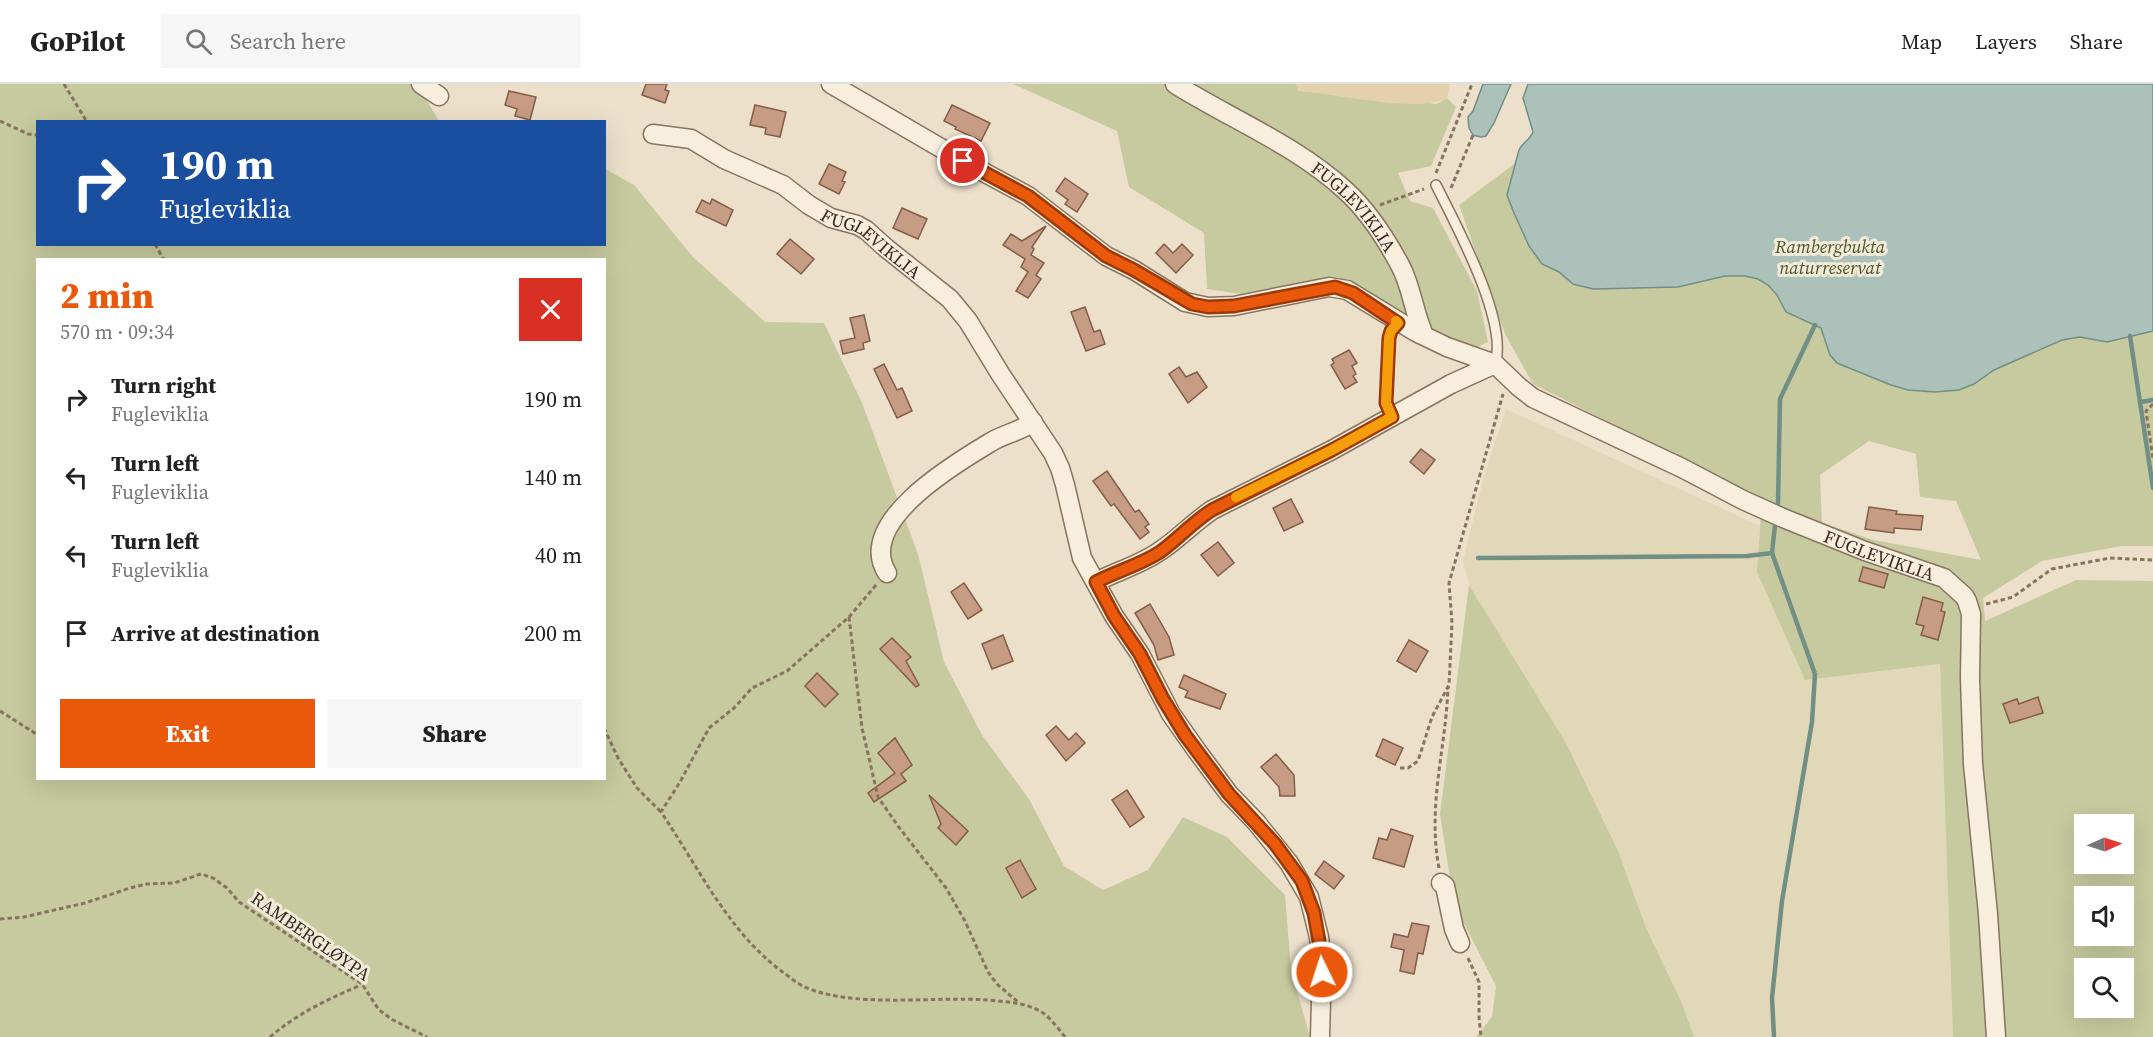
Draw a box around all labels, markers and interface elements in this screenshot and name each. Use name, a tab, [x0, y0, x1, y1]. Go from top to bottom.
search box	[161, 14, 581, 68]
text: GoPilot	[30, 22, 125, 60]
icon: search	[182, 25, 215, 58]
text: Search here	[230, 26, 346, 56]
text: Map	[1901, 27, 1942, 56]
text: Layers	[1975, 27, 2037, 56]
text: Share	[2070, 27, 2123, 56]
text: 190 m	[159, 135, 274, 193]
pin	[937, 135, 988, 186]
icon: right	[60, 144, 138, 222]
icon: arrive	[946, 144, 979, 177]
street label: FUGLEVIKLIA	[1307, 155, 1402, 257]
text: Fugleviklia	[159, 190, 291, 227]
street label: FUGLEVIKLIA	[816, 202, 927, 284]
park label: Rambergbukta naturreservat	[1774, 234, 1886, 280]
text: 2 min	[60, 271, 154, 320]
button: close	[519, 278, 582, 341]
text: 570 m · 09:34	[60, 318, 174, 346]
text: Turn right	[111, 370, 216, 400]
icon: right	[60, 383, 93, 416]
text: 190 m	[524, 384, 582, 414]
text: Fugleviklia	[111, 400, 209, 428]
text: Turn left	[111, 448, 199, 478]
icon: left	[60, 461, 93, 494]
text: 140 m	[524, 462, 582, 492]
text: Fugleviklia	[111, 478, 209, 506]
street label: FUGLEVIKLIA	[1820, 523, 1938, 586]
text: Turn left	[111, 526, 199, 556]
icon: left	[60, 539, 93, 572]
text: 40 m	[535, 540, 582, 570]
text: Fugleviklia	[111, 556, 209, 584]
icon: arrive	[60, 617, 93, 650]
text: Arrive at destination	[111, 618, 320, 648]
text: 200 m	[524, 618, 582, 648]
button: Exit	[60, 699, 315, 768]
button: Share	[327, 699, 582, 768]
north arrow	[2074, 814, 2134, 874]
map controls	[2074, 814, 2134, 1018]
street label: RAMBERGLØYPA	[246, 886, 376, 987]
button: sound	[2074, 886, 2134, 946]
position arrow	[1290, 940, 1354, 1004]
button: search	[2074, 958, 2134, 1018]

